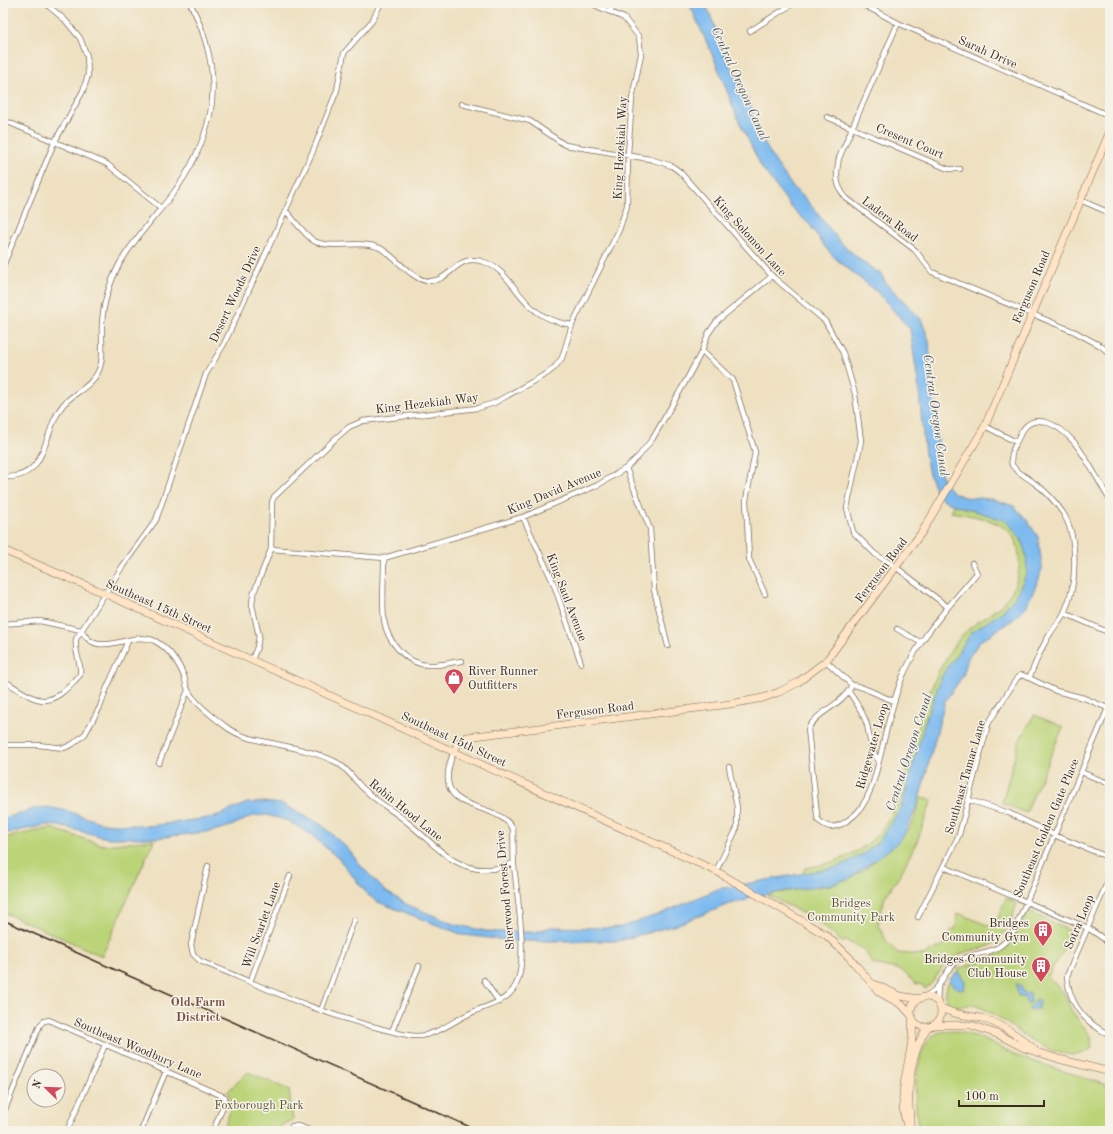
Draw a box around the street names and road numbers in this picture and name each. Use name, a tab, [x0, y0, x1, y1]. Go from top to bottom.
street label: Sarah Drive	[956, 35, 1019, 71]
street label: King Hezekiah Way	[612, 95, 630, 200]
street label: Cresent Court	[874, 122, 945, 162]
street label: King Solomon Lane	[710, 195, 788, 279]
street label: Ladera Road	[859, 195, 920, 245]
street label: Desert Woods Drive	[208, 244, 264, 345]
street label: Ferguson Road	[1011, 249, 1053, 326]
street label: King Hezekiah Way	[375, 392, 480, 416]
street label: King David Avenue	[506, 467, 604, 517]
street label: Ferguson Road	[853, 536, 910, 605]
street label: King Saul Avenue	[544, 552, 589, 643]
street label: Southeast 15th Street	[104, 577, 214, 636]
street label: Ferguson Road	[556, 700, 635, 722]
street label: Ridgewater Loop	[855, 702, 891, 791]
street label: Southeast 15th Street	[399, 709, 508, 770]
street label: Southeast Tamar Lane	[944, 718, 988, 836]
street label: Southeast Golden Gate Place	[1012, 757, 1082, 900]
street label: Robin Hood Lane	[366, 778, 445, 844]
street label: Sherwood Forest Drive	[495, 829, 517, 950]
street label: Will Scarlet Lane	[241, 880, 283, 970]
street label: Sotra Loop	[1063, 893, 1097, 951]
street label: Southeast Woodbury Lane	[72, 1016, 204, 1082]

